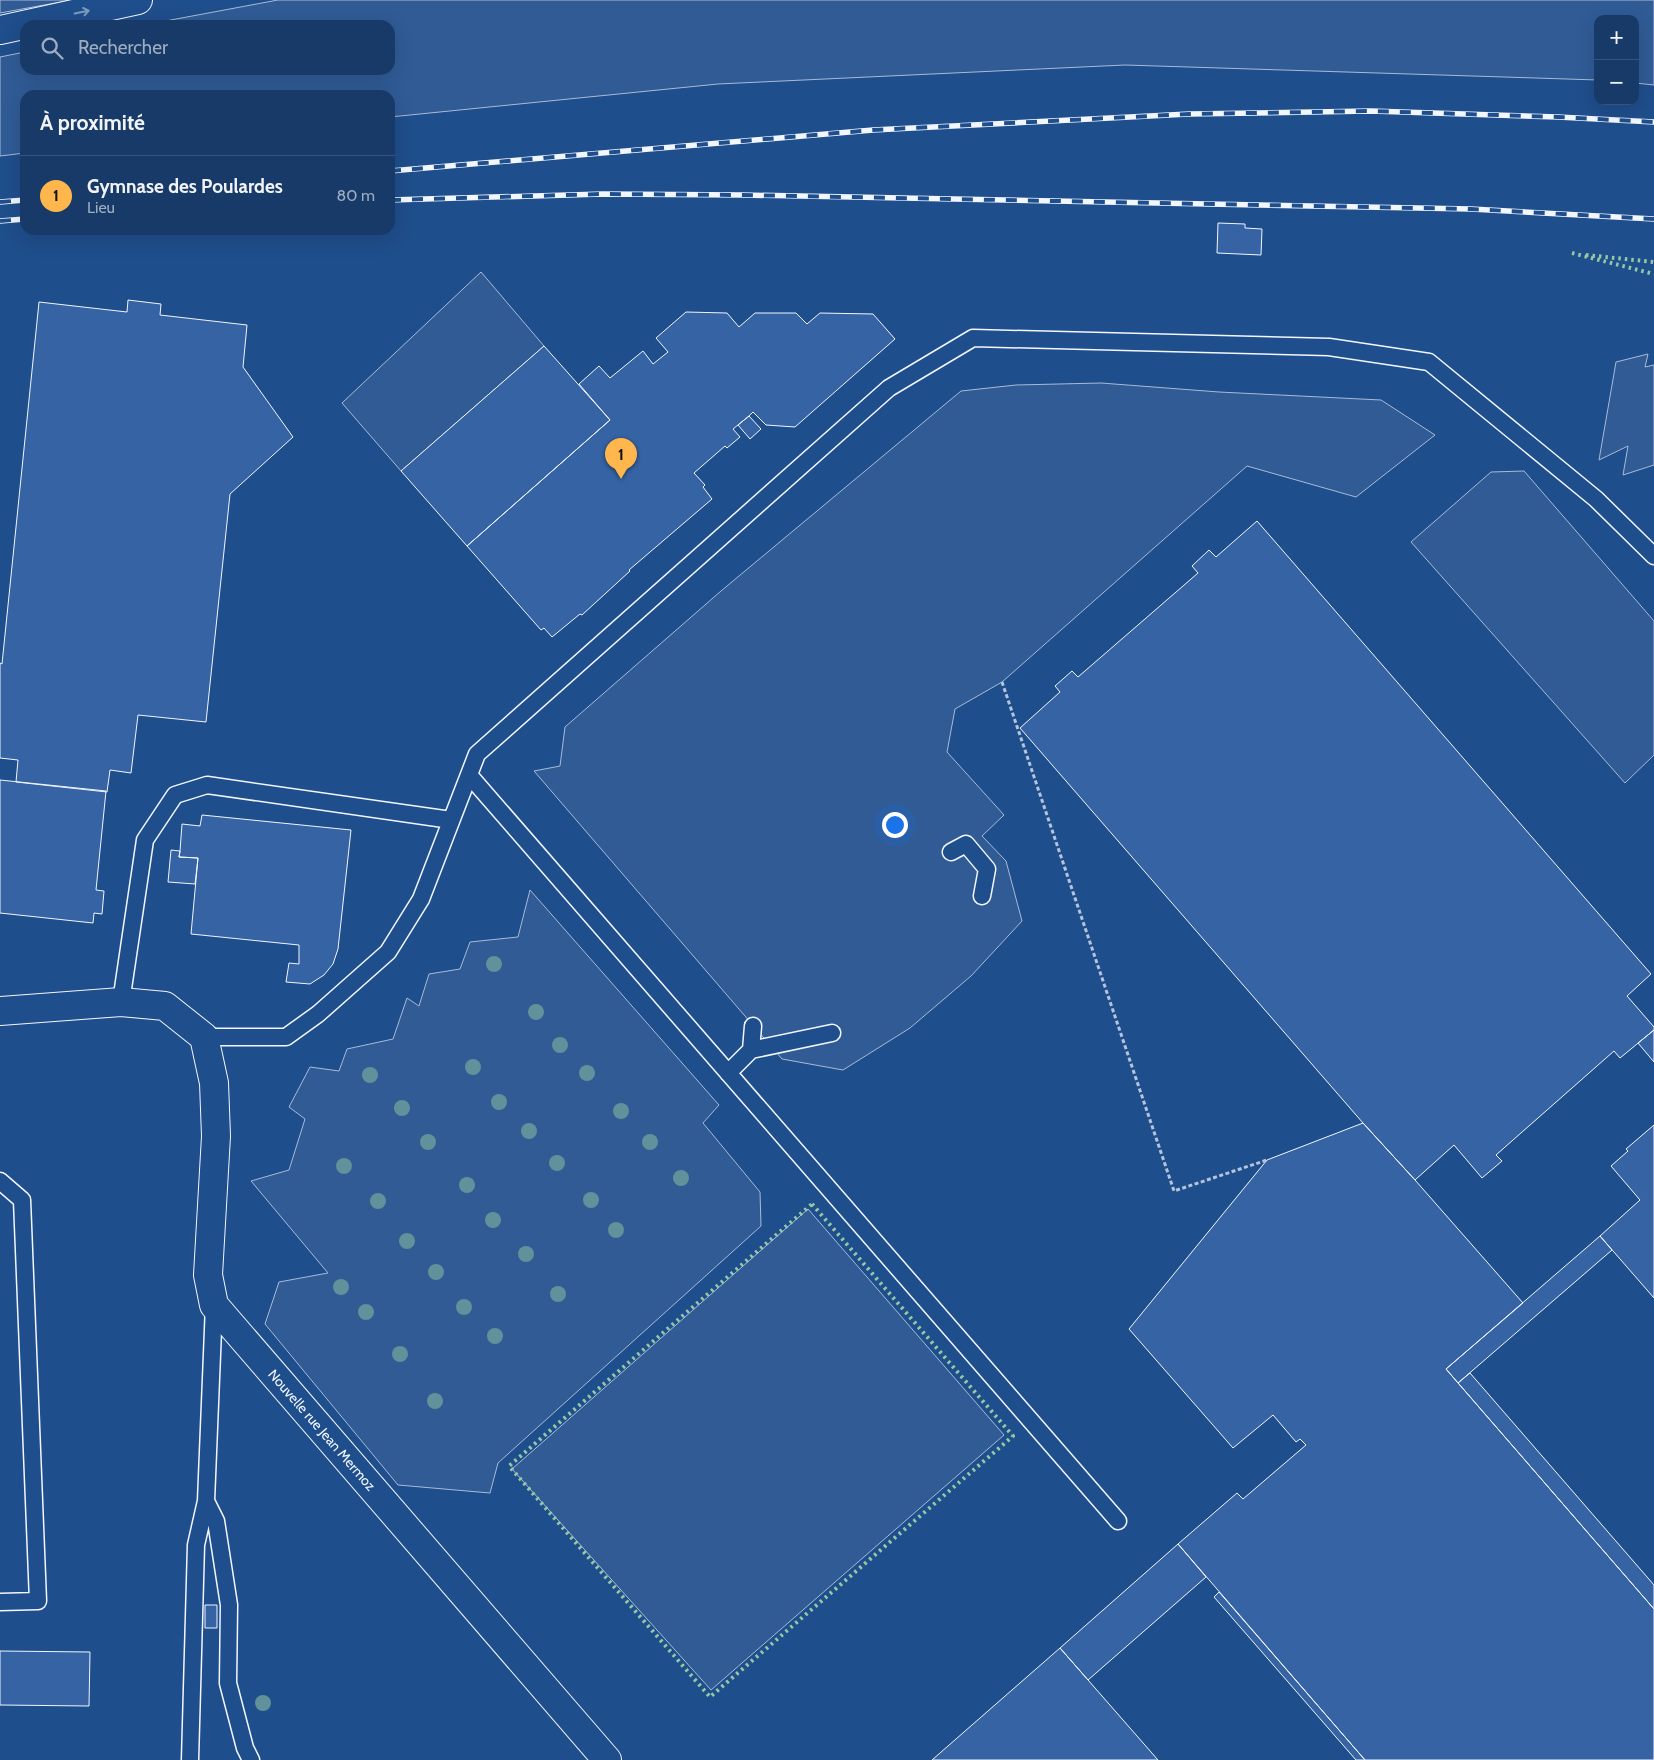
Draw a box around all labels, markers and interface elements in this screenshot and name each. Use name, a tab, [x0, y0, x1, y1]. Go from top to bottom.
one-way arrow	[73, 7, 89, 16]
map controls	[1594, 15, 1639, 105]
button: +	[1594, 15, 1639, 60]
search box	[20, 20, 395, 75]
icon: search	[38, 34, 66, 62]
text: Rechercher	[78, 36, 168, 59]
button: −	[1594, 60, 1639, 105]
text: À proximité	[40, 110, 145, 135]
text: Gymnase des Poulardes	[87, 175, 283, 198]
text: 1	[53, 186, 59, 205]
text: 80 m	[337, 186, 375, 205]
text: Lieu	[87, 198, 115, 217]
pin: 1	[605, 438, 637, 479]
your location	[882, 812, 908, 838]
street label: Nouvelle rue Jean Mermoz	[264, 1366, 380, 1495]

